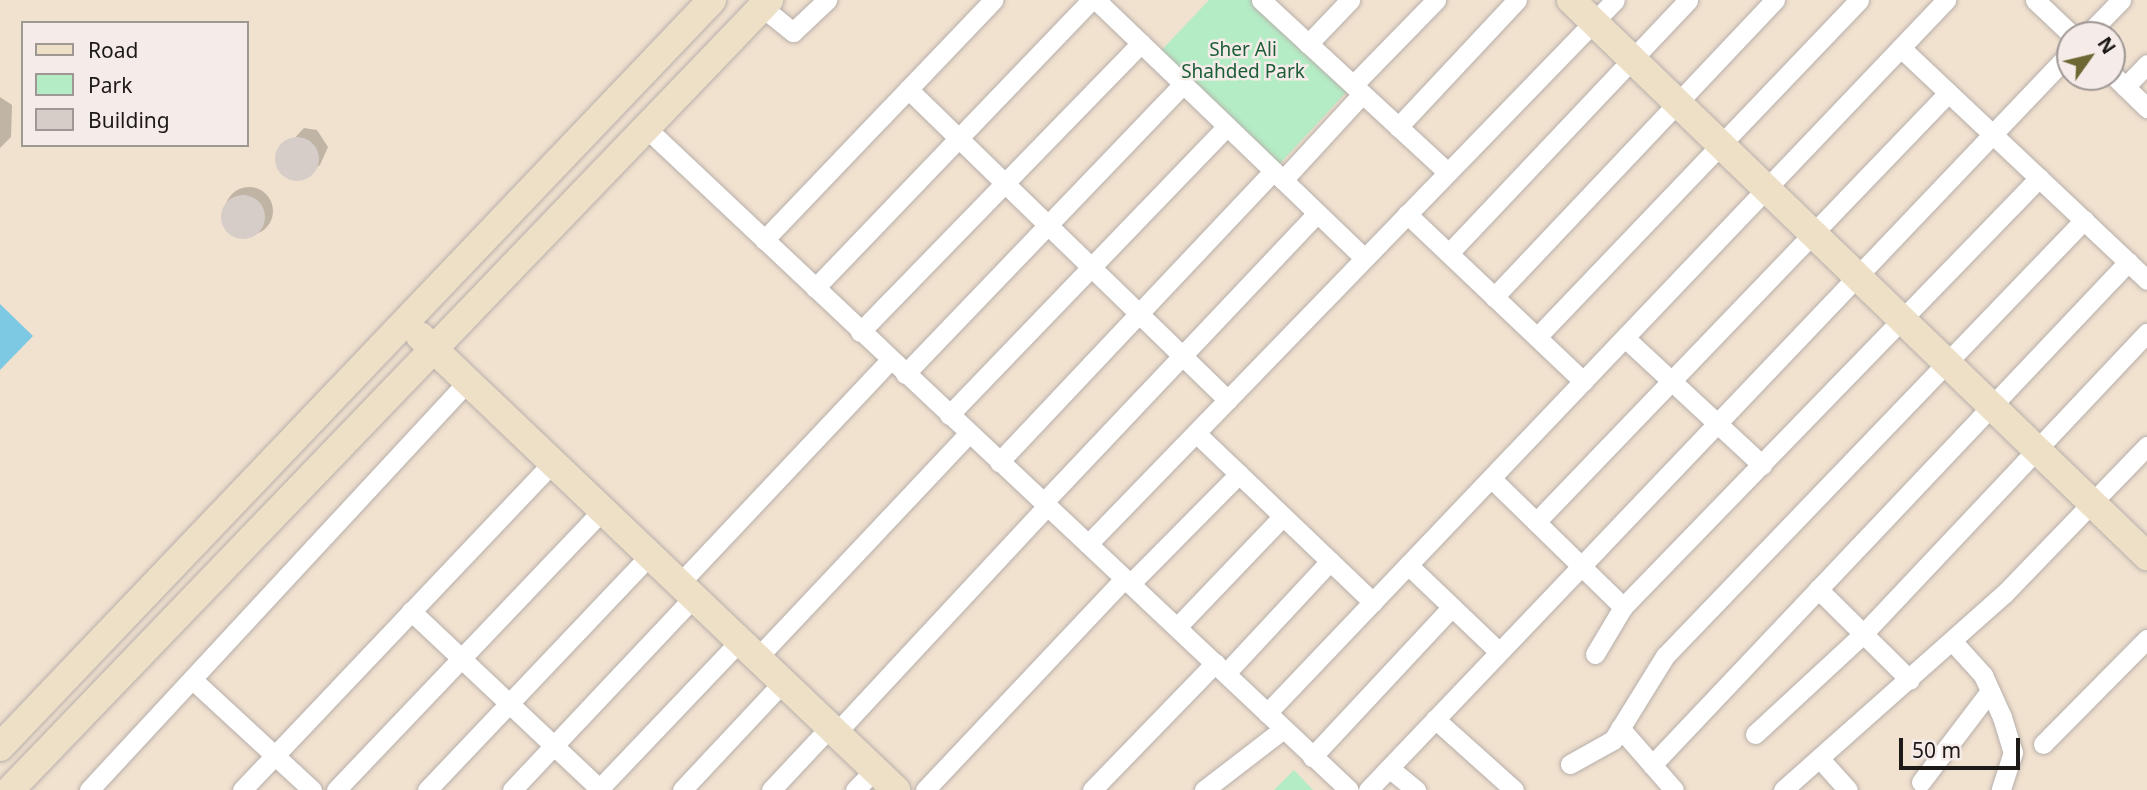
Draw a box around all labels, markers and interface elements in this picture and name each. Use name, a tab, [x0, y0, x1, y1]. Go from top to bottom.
legend	[21, 21, 248, 147]
north arrow	[2056, 21, 2126, 91]
text: N	[2092, 32, 2122, 59]
text: Road	[88, 36, 138, 64]
park label: Sher Ali Shahded Park	[1181, 39, 1305, 83]
text: Park	[88, 71, 132, 99]
text: Building	[88, 106, 170, 134]
scale bar	[1902, 724, 2023, 768]
text: 50 m	[1912, 736, 1961, 764]

